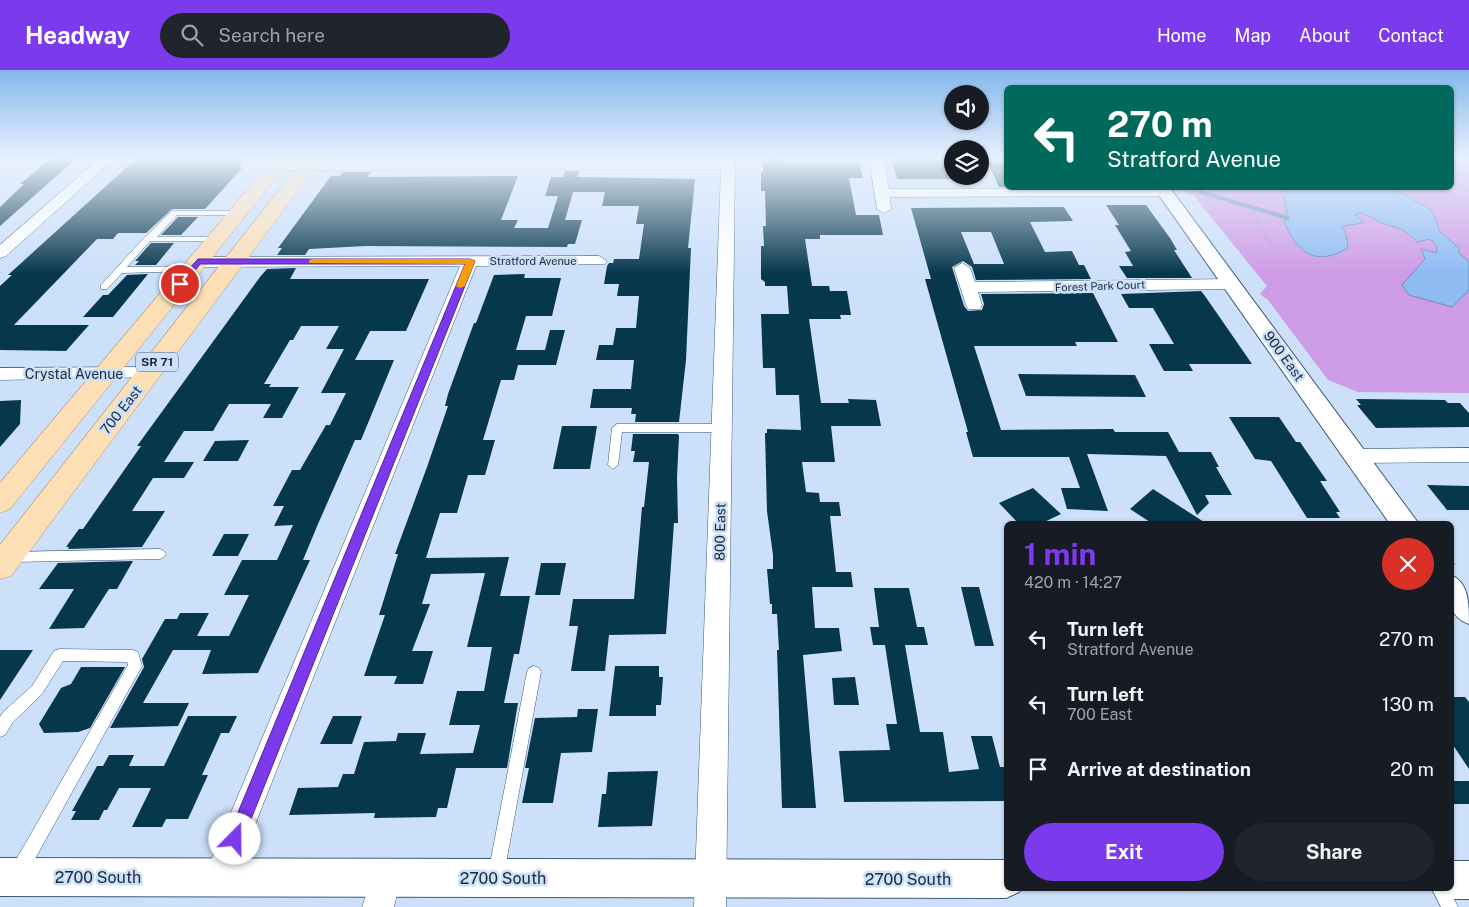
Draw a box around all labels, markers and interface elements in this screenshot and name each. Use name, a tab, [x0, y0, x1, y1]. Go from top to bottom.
search box	[160, 13, 510, 58]
text: Headway	[25, 21, 130, 49]
icon: search	[178, 21, 206, 49]
text: Search here	[218, 24, 325, 46]
text: Home	[1157, 25, 1207, 46]
text: Map	[1235, 25, 1271, 46]
text: About	[1299, 25, 1350, 46]
text: Contact	[1378, 25, 1444, 46]
map controls	[944, 85, 989, 185]
button: sound	[944, 85, 989, 130]
text: 270 m	[1107, 104, 1213, 145]
icon: left	[1024, 105, 1089, 170]
button: layers	[944, 140, 989, 185]
text: Stratford Avenue	[1107, 146, 1281, 172]
street label: Stratford Avenue	[490, 255, 576, 267]
pin	[159, 263, 201, 305]
icon: arrive	[166, 270, 194, 298]
street label: Forest Park Court	[1055, 278, 1145, 294]
street label: 900 East	[1261, 328, 1307, 384]
road number: SR 71	[136, 352, 178, 372]
street label: Crystal Avenue	[25, 366, 123, 382]
street label: 700 East	[97, 383, 145, 437]
street label: 800 East	[711, 503, 729, 561]
text: 1 min	[1024, 536, 1096, 572]
button: close	[1382, 538, 1434, 590]
text: 420 m · 14:27	[1024, 573, 1122, 592]
text: Turn left	[1067, 618, 1144, 640]
icon: left	[1024, 625, 1052, 653]
text: 270 m	[1379, 628, 1434, 650]
text: Stratford Avenue	[1067, 640, 1193, 659]
text: Turn left	[1067, 683, 1144, 705]
icon: left	[1024, 690, 1052, 718]
text: 130 m	[1382, 693, 1434, 715]
text: 700 East	[1067, 705, 1132, 724]
icon: arrive	[1024, 755, 1052, 783]
text: Arrive at destination	[1067, 758, 1251, 780]
text: 20 m	[1390, 758, 1434, 780]
position arrow	[208, 812, 260, 864]
button: Exit	[1024, 823, 1224, 881]
button: Share	[1234, 823, 1434, 881]
street label: 2700 South	[55, 868, 141, 887]
street label: 2700 South	[460, 869, 546, 888]
street label: 2700 South	[865, 870, 951, 889]

